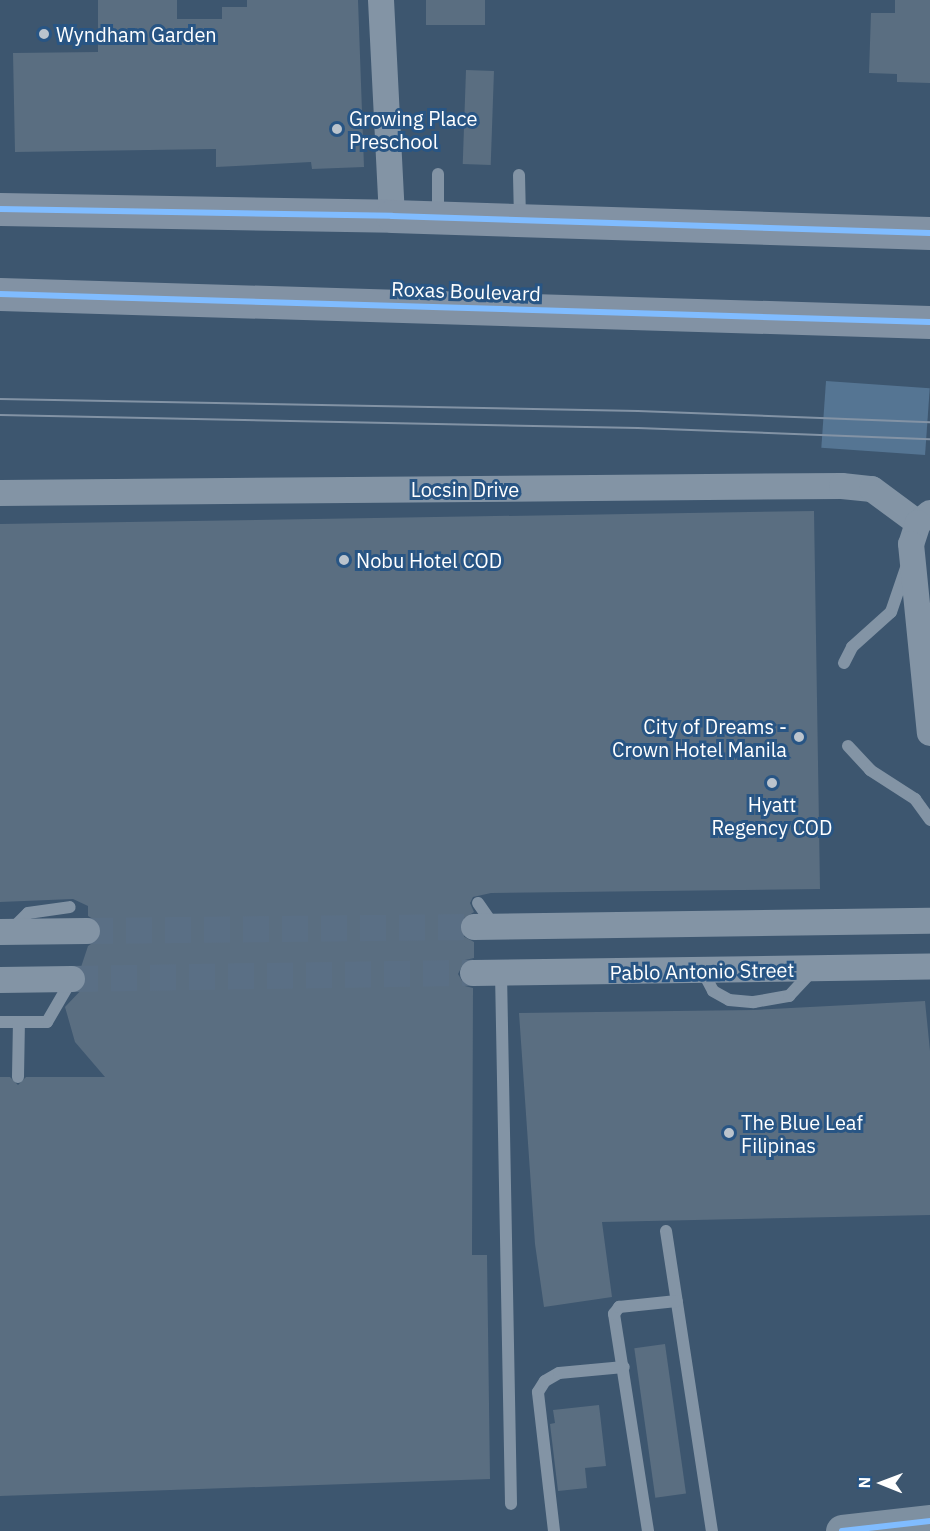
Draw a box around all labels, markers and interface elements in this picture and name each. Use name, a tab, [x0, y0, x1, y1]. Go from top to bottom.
place label: Wyndham Garden	[56, 22, 217, 46]
marker: Wyndham Garden	[37, 27, 51, 41]
place label: Growing Place Preschool	[349, 106, 477, 153]
marker: Growing Place Preschool	[330, 122, 344, 136]
street label: Roxas Boulevard	[391, 276, 541, 306]
street label: Locsin Drive	[411, 477, 519, 501]
place label: Nobu Hotel COD	[356, 548, 502, 572]
marker: Nobu Hotel COD	[337, 553, 351, 567]
place label: City of Dreams - Crown Hotel Manila	[612, 714, 787, 761]
marker: City of Dreams - Crown Hotel Manila	[792, 730, 806, 744]
marker: Hyatt Regency COD	[765, 776, 779, 790]
place label: Hyatt Regency COD	[712, 792, 832, 839]
street label: Pablo Antonio Street	[609, 957, 795, 985]
place label: The Blue Leaf Filipinas	[741, 1110, 863, 1157]
marker: The Blue Leaf Filipinas	[722, 1126, 736, 1140]
north arrow	[852, 1453, 912, 1513]
text: N	[854, 1477, 874, 1489]

